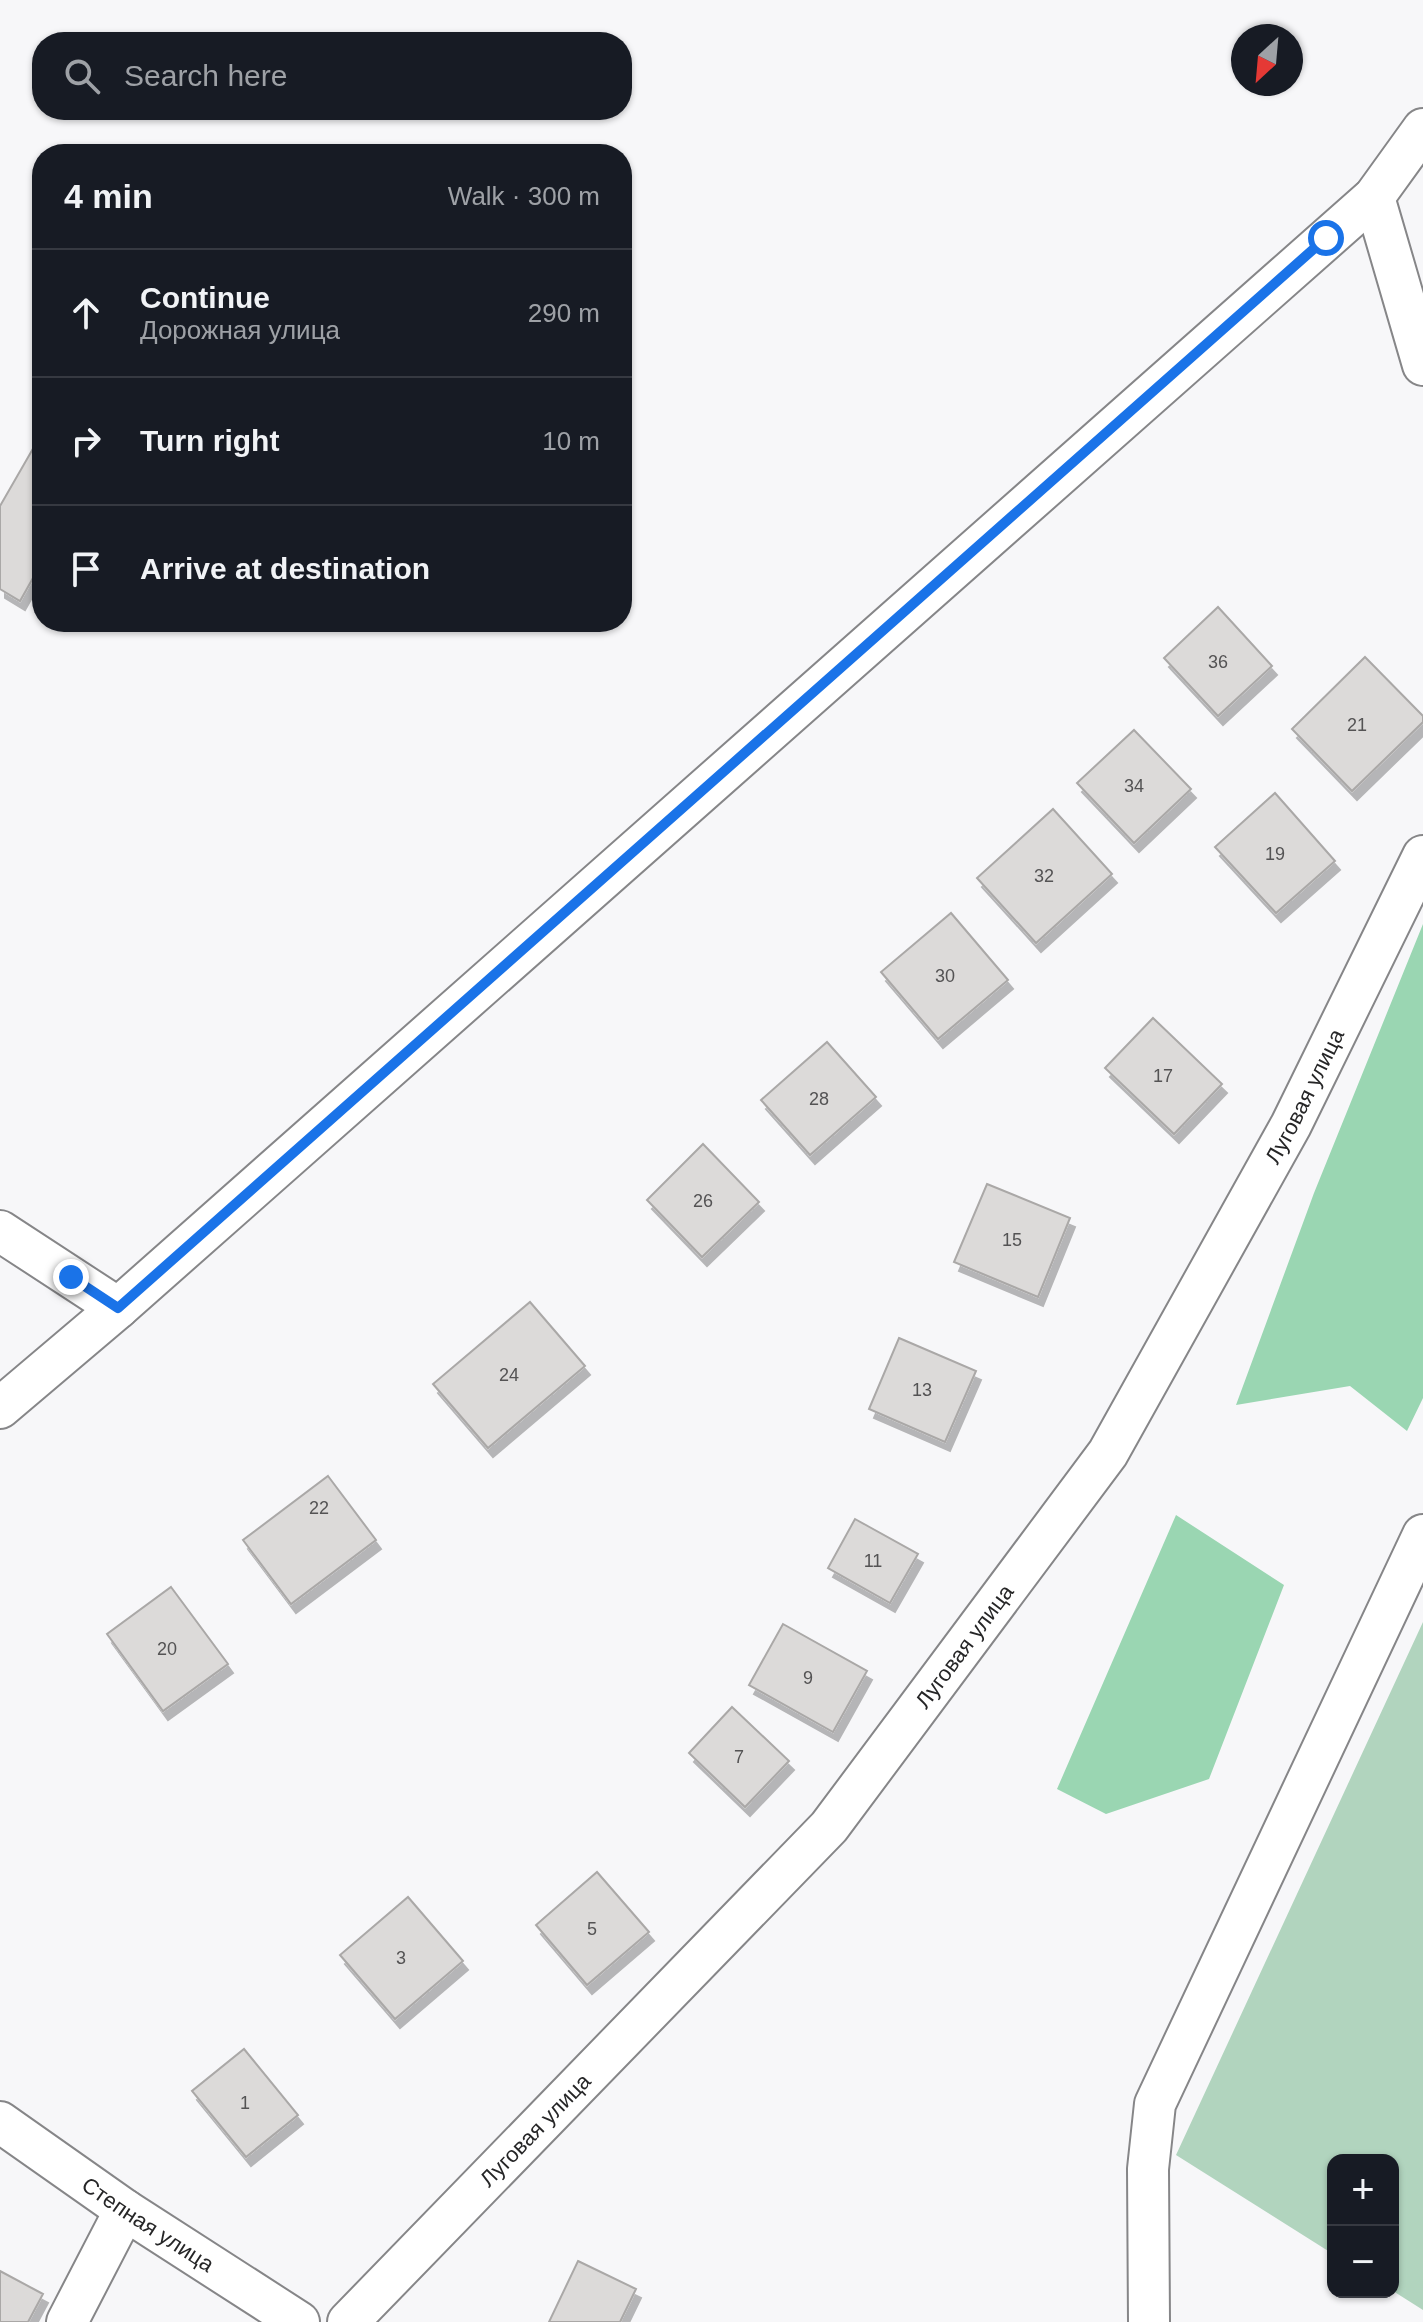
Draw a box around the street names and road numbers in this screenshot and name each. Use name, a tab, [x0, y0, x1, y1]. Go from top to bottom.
street label: Луговая улица	[1259, 1024, 1349, 1168]
street label: Луговая улица	[910, 1579, 1019, 1713]
street label: Луговая улица	[474, 2068, 596, 2191]
street label: Степная улица	[77, 2171, 219, 2277]

